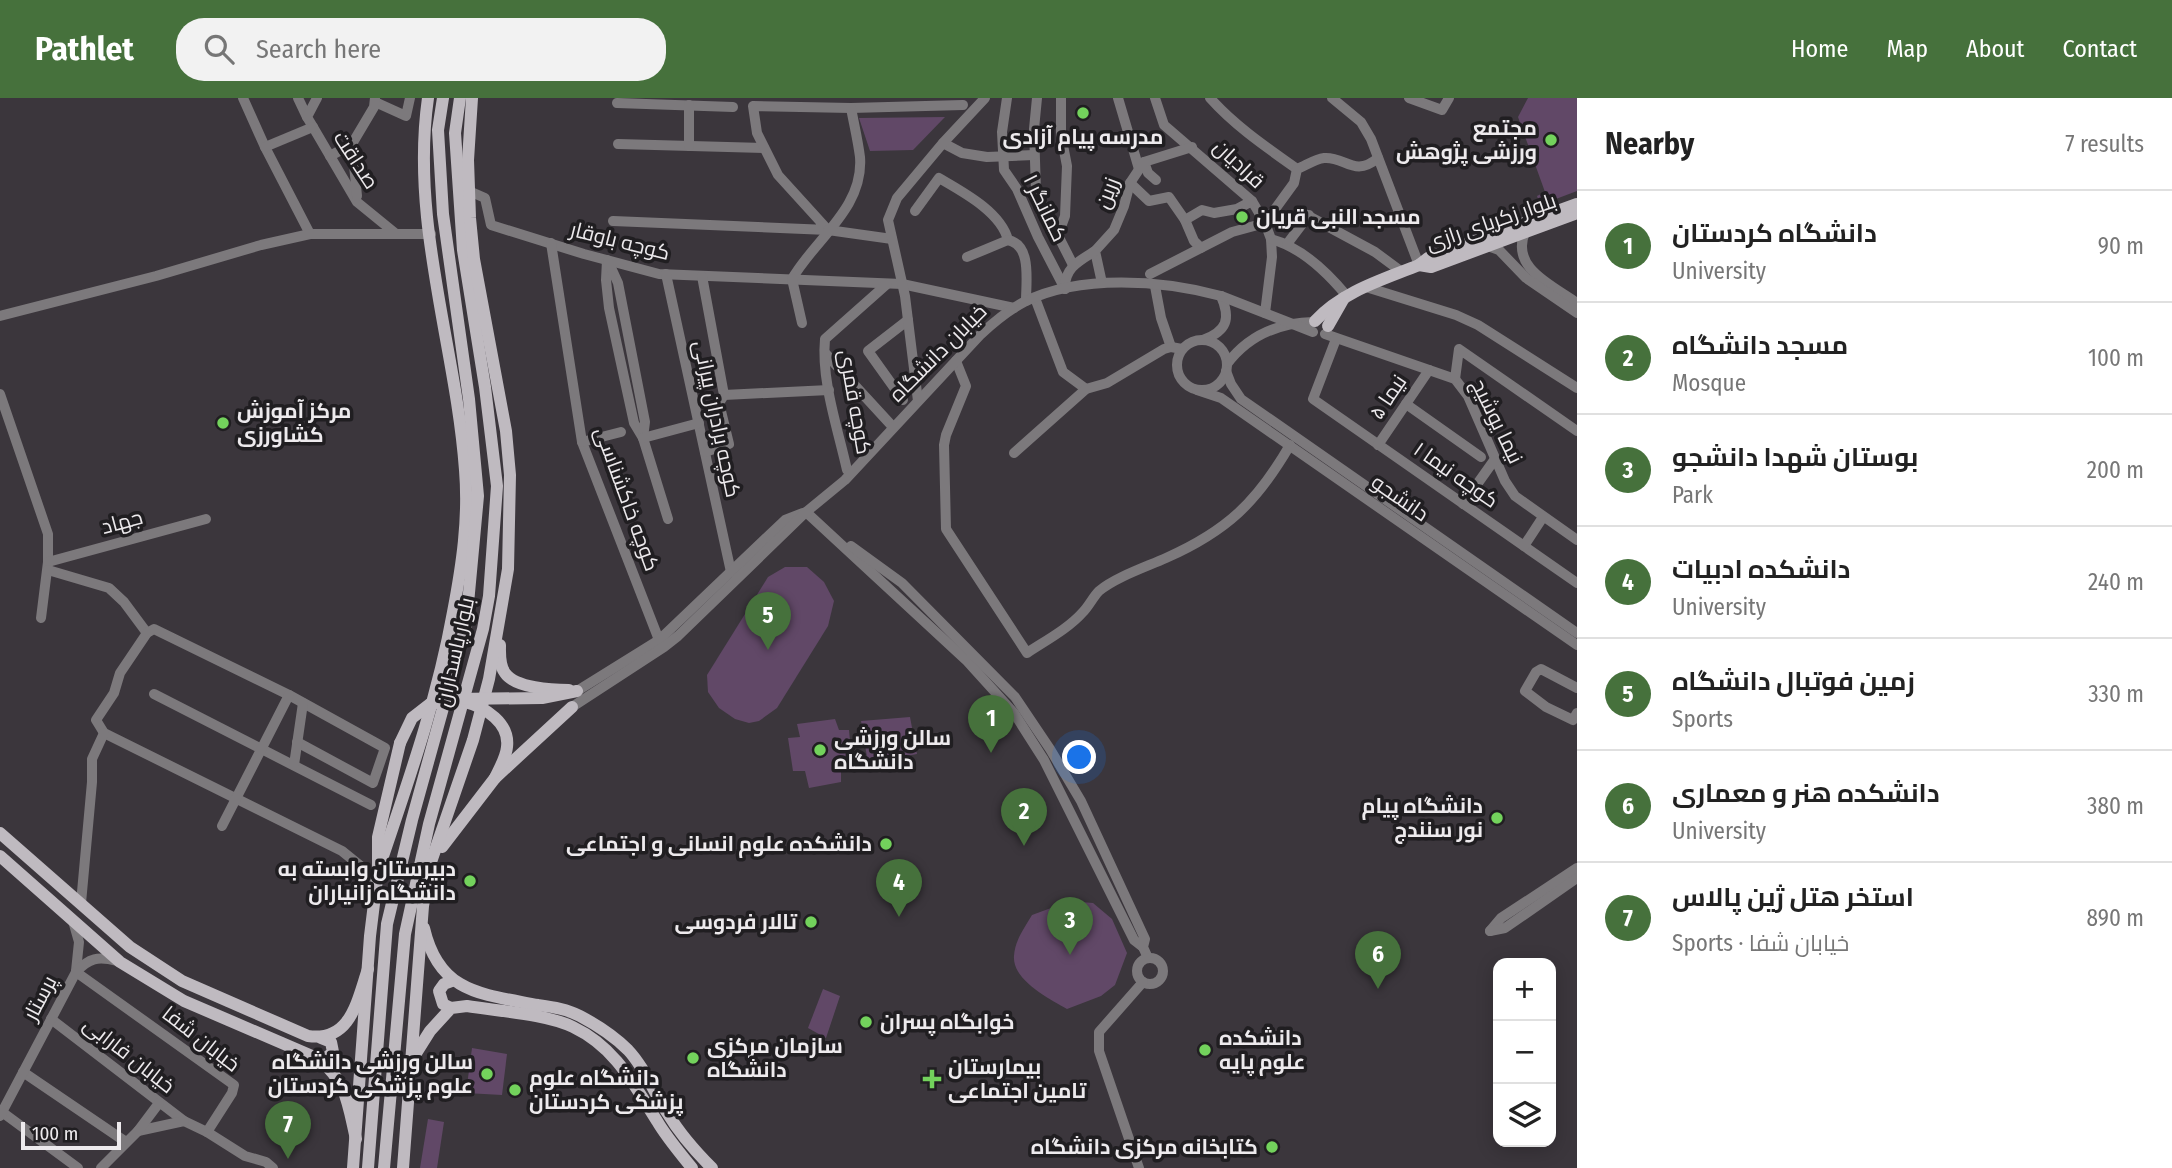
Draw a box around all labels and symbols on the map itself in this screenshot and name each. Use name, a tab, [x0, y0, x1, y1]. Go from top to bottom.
marker: مدرسه پیام آزادی	[1075, 105, 1091, 121]
place label: مجتمع ورزشی پژوهش	[1396, 115, 1537, 167]
place label: مدرسه پیام آزادی	[1003, 124, 1163, 152]
street label: صداقت	[328, 126, 384, 194]
marker: مجتمع ورزشی پژوهش	[1543, 132, 1559, 148]
street label: قرادیان	[1208, 134, 1270, 194]
street label: کمانگر ۱	[1018, 170, 1072, 246]
street label: زرین	[1089, 174, 1125, 212]
street label: بلوار زکریای رازی	[1422, 188, 1560, 256]
place label: مسجد النبی قریان	[1256, 204, 1421, 230]
marker: مسجد النبی قریان	[1234, 209, 1250, 225]
street label: کوچه باوقار	[566, 216, 672, 267]
street label: خیابان دانشگاه	[884, 299, 992, 407]
street label: کوچه برادران پیرانی	[687, 338, 746, 500]
street label: کوچه قمری	[832, 348, 877, 457]
street label: نیما ۵	[1364, 370, 1412, 424]
street label: نیما یوشیج	[1464, 374, 1529, 468]
place label: مرکز آموزش کشاورزی	[237, 398, 351, 448]
marker: مرکز آموزش کشاورزی	[215, 415, 231, 431]
street label: کوچه خاکشناسی	[588, 423, 665, 575]
street label: کوچه نیما ۱	[1408, 436, 1503, 514]
street label: دانشجو	[1366, 469, 1434, 527]
street label: جهاد	[98, 504, 146, 540]
pin: 5	[745, 592, 791, 650]
street label: بلوار پاسداران	[430, 595, 481, 709]
pin: 1	[968, 695, 1014, 753]
place label: سالن ورزشی دانشگاه	[834, 725, 951, 775]
your location	[1062, 740, 1096, 774]
marker: سالن ورزشی دانشگاه	[812, 742, 828, 758]
pin: 2	[1001, 788, 1047, 846]
place label: دانشگاه پیام نور سنندج	[1362, 793, 1483, 844]
marker: دانشگاه پیام نور سنندج	[1489, 810, 1505, 826]
place label: دانشکده علوم انسانی و اجتماعی	[566, 831, 872, 858]
marker: دانشکده علوم انسانی و اجتماعی	[878, 836, 894, 852]
place label: دبیرستان وابسته به دانشگاه زانیاران	[278, 856, 456, 906]
pin: 4	[876, 859, 922, 917]
marker: دبیرستان وابسته به دانشگاه زانیاران	[462, 873, 478, 889]
pin: 3	[1047, 897, 1093, 955]
place label: تالار فردوسی	[674, 909, 798, 935]
marker: تالار فردوسی	[803, 914, 819, 930]
pin: 6	[1355, 931, 1401, 989]
street label: پرستار	[17, 971, 64, 1026]
street label: خیابان شفا	[157, 1001, 245, 1077]
place label: خوابگاه پسران	[880, 1009, 1014, 1037]
street label: خیابان فارابی	[78, 1011, 180, 1099]
marker: خوابگاه پسران	[858, 1014, 874, 1030]
place label: دانشکده علوم پایه	[1219, 1025, 1305, 1077]
place label: سازمان مرکزی دانشگاه	[707, 1033, 843, 1083]
marker: دانشکده علوم پایه	[1197, 1042, 1213, 1058]
place label: سالن ورزشی دانشگاه علوم پزشکی کردستان	[268, 1049, 473, 1101]
marker: سازمان مرکزی دانشگاه	[685, 1050, 701, 1066]
place label: بیمارستان تامین اجتماعی	[948, 1054, 1087, 1104]
place label: دانشگاه علوم پزشکی کردستان	[529, 1065, 684, 1117]
marker: سالن ورزشی دانشگاه علوم پزشکی کردستان	[479, 1066, 495, 1082]
marker: بیمارستان تامین اجتماعی	[922, 1069, 942, 1089]
marker: دانشگاه علوم پزشکی کردستان	[507, 1082, 523, 1098]
pin: 7	[265, 1101, 311, 1159]
scale bar	[21, 1119, 121, 1151]
place label: کتابخانه مرکزی دانشگاه	[1031, 1134, 1258, 1160]
marker: کتابخانه مرکزی دانشگاه	[1264, 1139, 1280, 1155]

